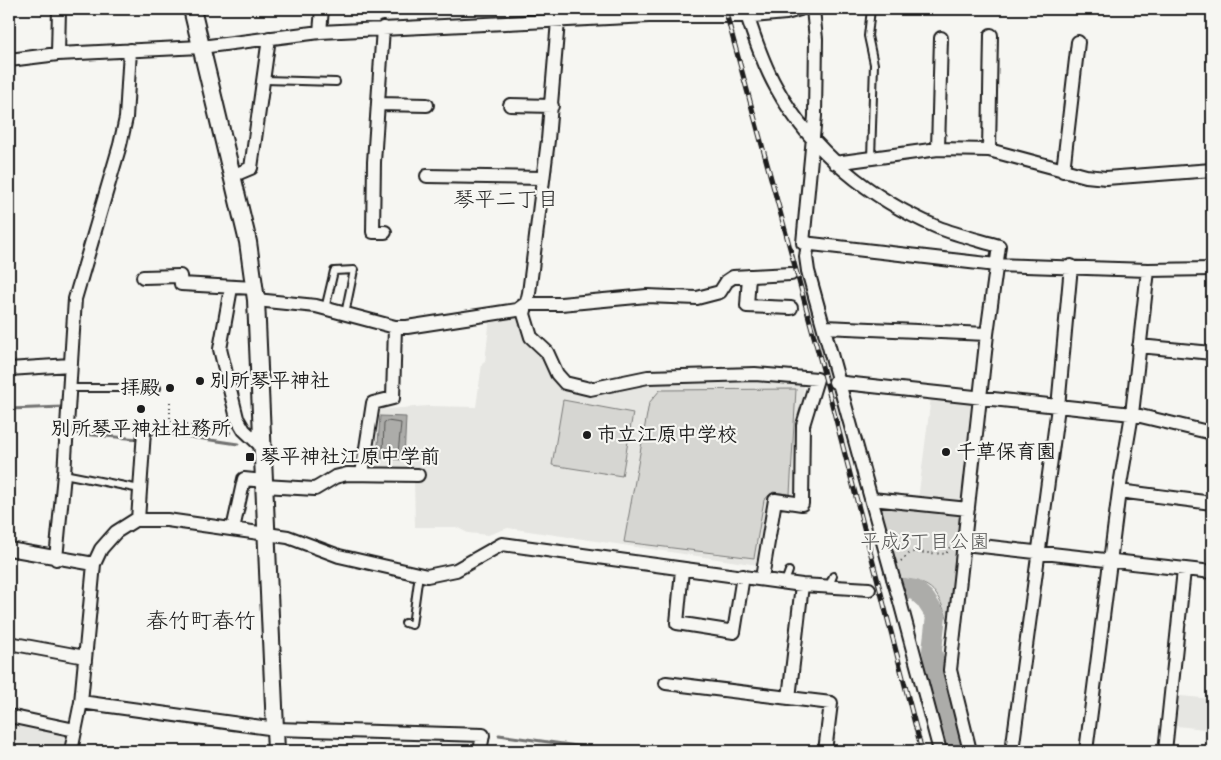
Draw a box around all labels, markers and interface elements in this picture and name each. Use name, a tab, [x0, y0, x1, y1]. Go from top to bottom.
district label: 琴平二丁目	[454, 186, 559, 214]
place label: 別所琴平神社	[210, 368, 330, 395]
place label: 拝殿	[120, 375, 160, 402]
marker: 別所琴平神社	[194, 375, 206, 387]
marker: 拝殿	[164, 382, 176, 394]
marker: 別所琴平神社社務所	[135, 403, 147, 415]
place label: 別所琴平神社社務所	[51, 416, 231, 443]
place label: 市立江原中学校	[597, 422, 737, 449]
marker: 市立江原中学校	[581, 429, 593, 441]
place label: 千草保育園	[956, 439, 1056, 466]
place label: 琴平神社江原中学前	[260, 444, 440, 471]
marker: 千草保育園	[940, 446, 952, 458]
marker: 琴平神社江原中学前	[244, 451, 256, 463]
park label: 平成3丁目公園	[860, 529, 990, 556]
district label: 春竹町春竹	[146, 608, 256, 636]

